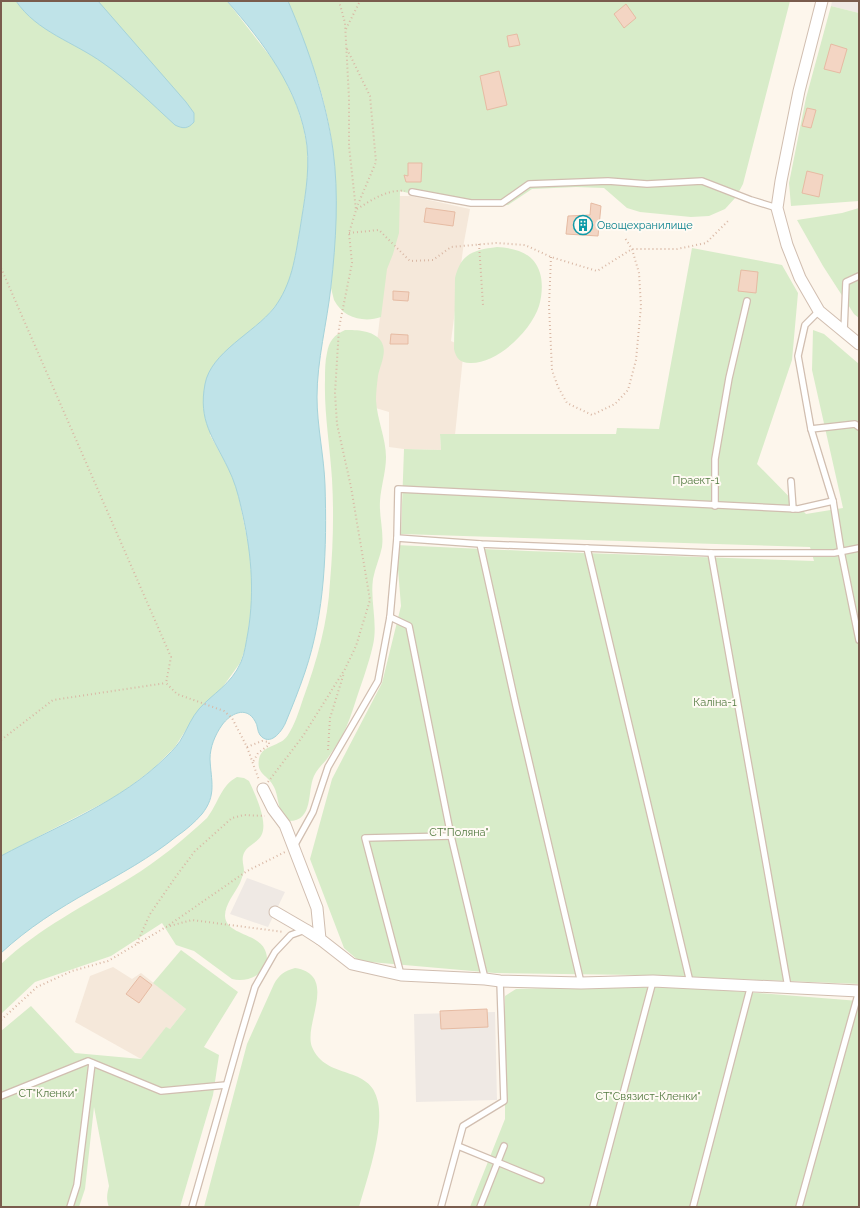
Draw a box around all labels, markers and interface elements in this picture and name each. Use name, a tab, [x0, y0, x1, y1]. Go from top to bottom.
building icon: Овощехранилище	[572, 214, 594, 236]
place label: Овощехранилище	[597, 219, 693, 232]
park label: Праект-1	[673, 474, 720, 487]
park label: Каліна-1	[693, 696, 737, 709]
park label: СТ"Поляна"	[429, 826, 489, 839]
park label: СТ"Кленки"	[18, 1087, 78, 1100]
park label: СТ"Связист-Кленки"	[595, 1090, 701, 1103]

